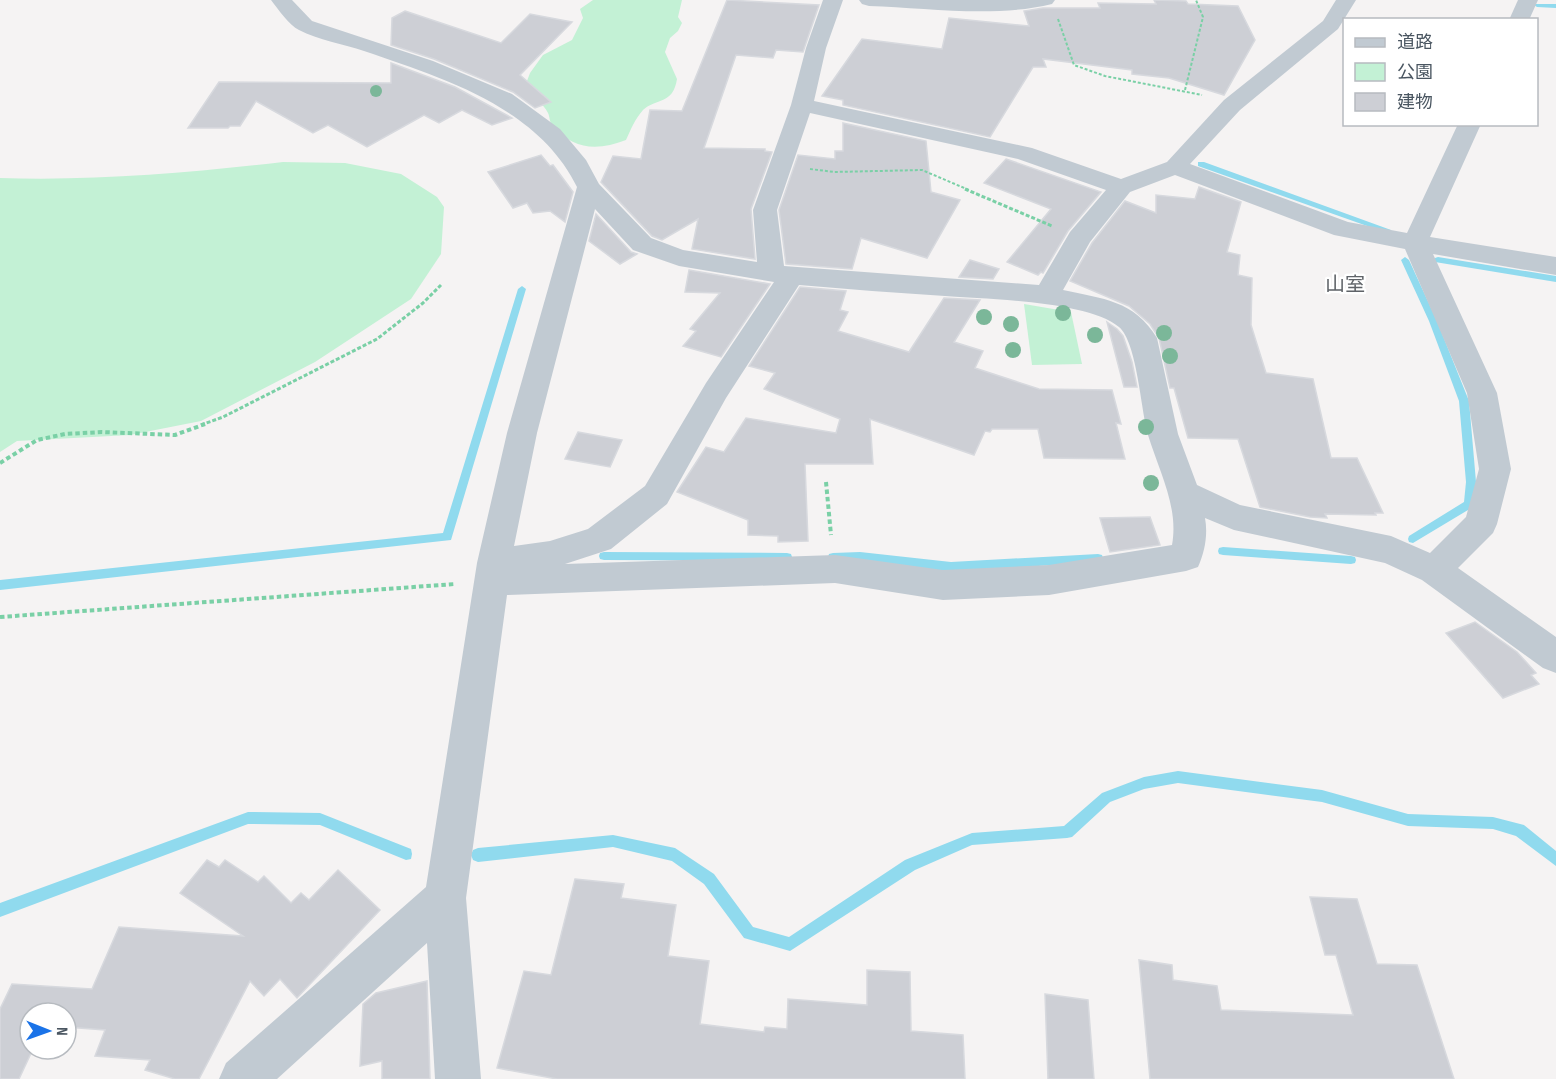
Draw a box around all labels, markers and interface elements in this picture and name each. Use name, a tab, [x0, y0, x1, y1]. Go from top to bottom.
legend	[1343, 18, 1538, 126]
text: 道路	[1397, 32, 1433, 53]
text: 公園	[1397, 62, 1433, 83]
text: 建物	[1397, 92, 1433, 113]
district label: 山室	[1325, 273, 1365, 297]
north arrow	[18, 1001, 78, 1061]
text: N	[52, 1027, 71, 1036]

